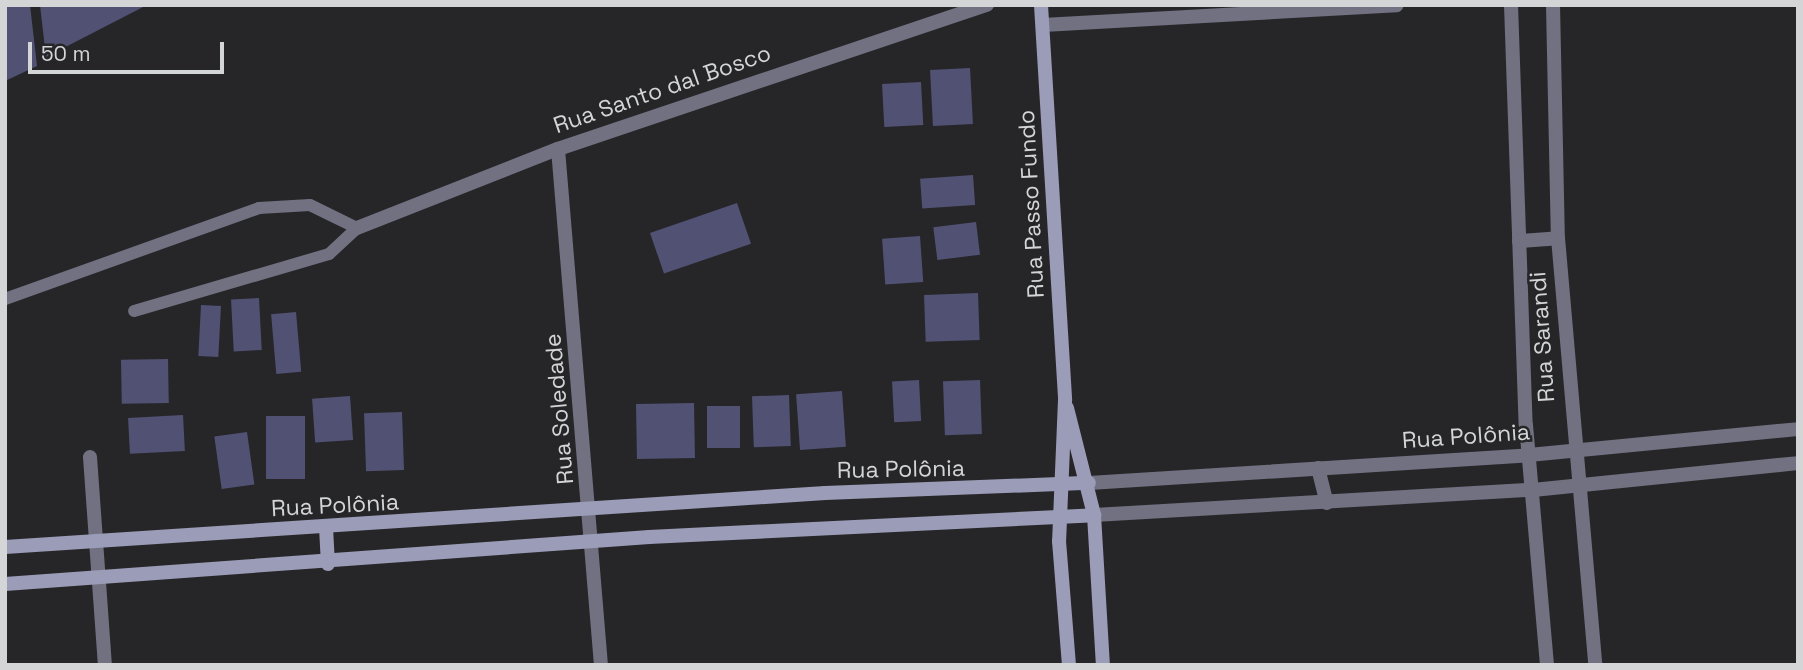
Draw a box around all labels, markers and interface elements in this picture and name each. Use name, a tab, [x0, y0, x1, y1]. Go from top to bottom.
scale bar	[32, 28, 228, 72]
street label: Rua Santo dal Bosco	[550, 39, 774, 139]
text: 50 m	[41, 40, 91, 67]
street label: Rua Passo Fundo	[1012, 109, 1050, 299]
street label: Rua Sarandi	[1524, 271, 1560, 403]
street label: Rua Soledade	[539, 332, 579, 486]
street label: Rua Polônia	[1401, 418, 1531, 454]
street label: Rua Polônia	[837, 454, 965, 484]
street label: Rua Polônia	[270, 488, 400, 522]

